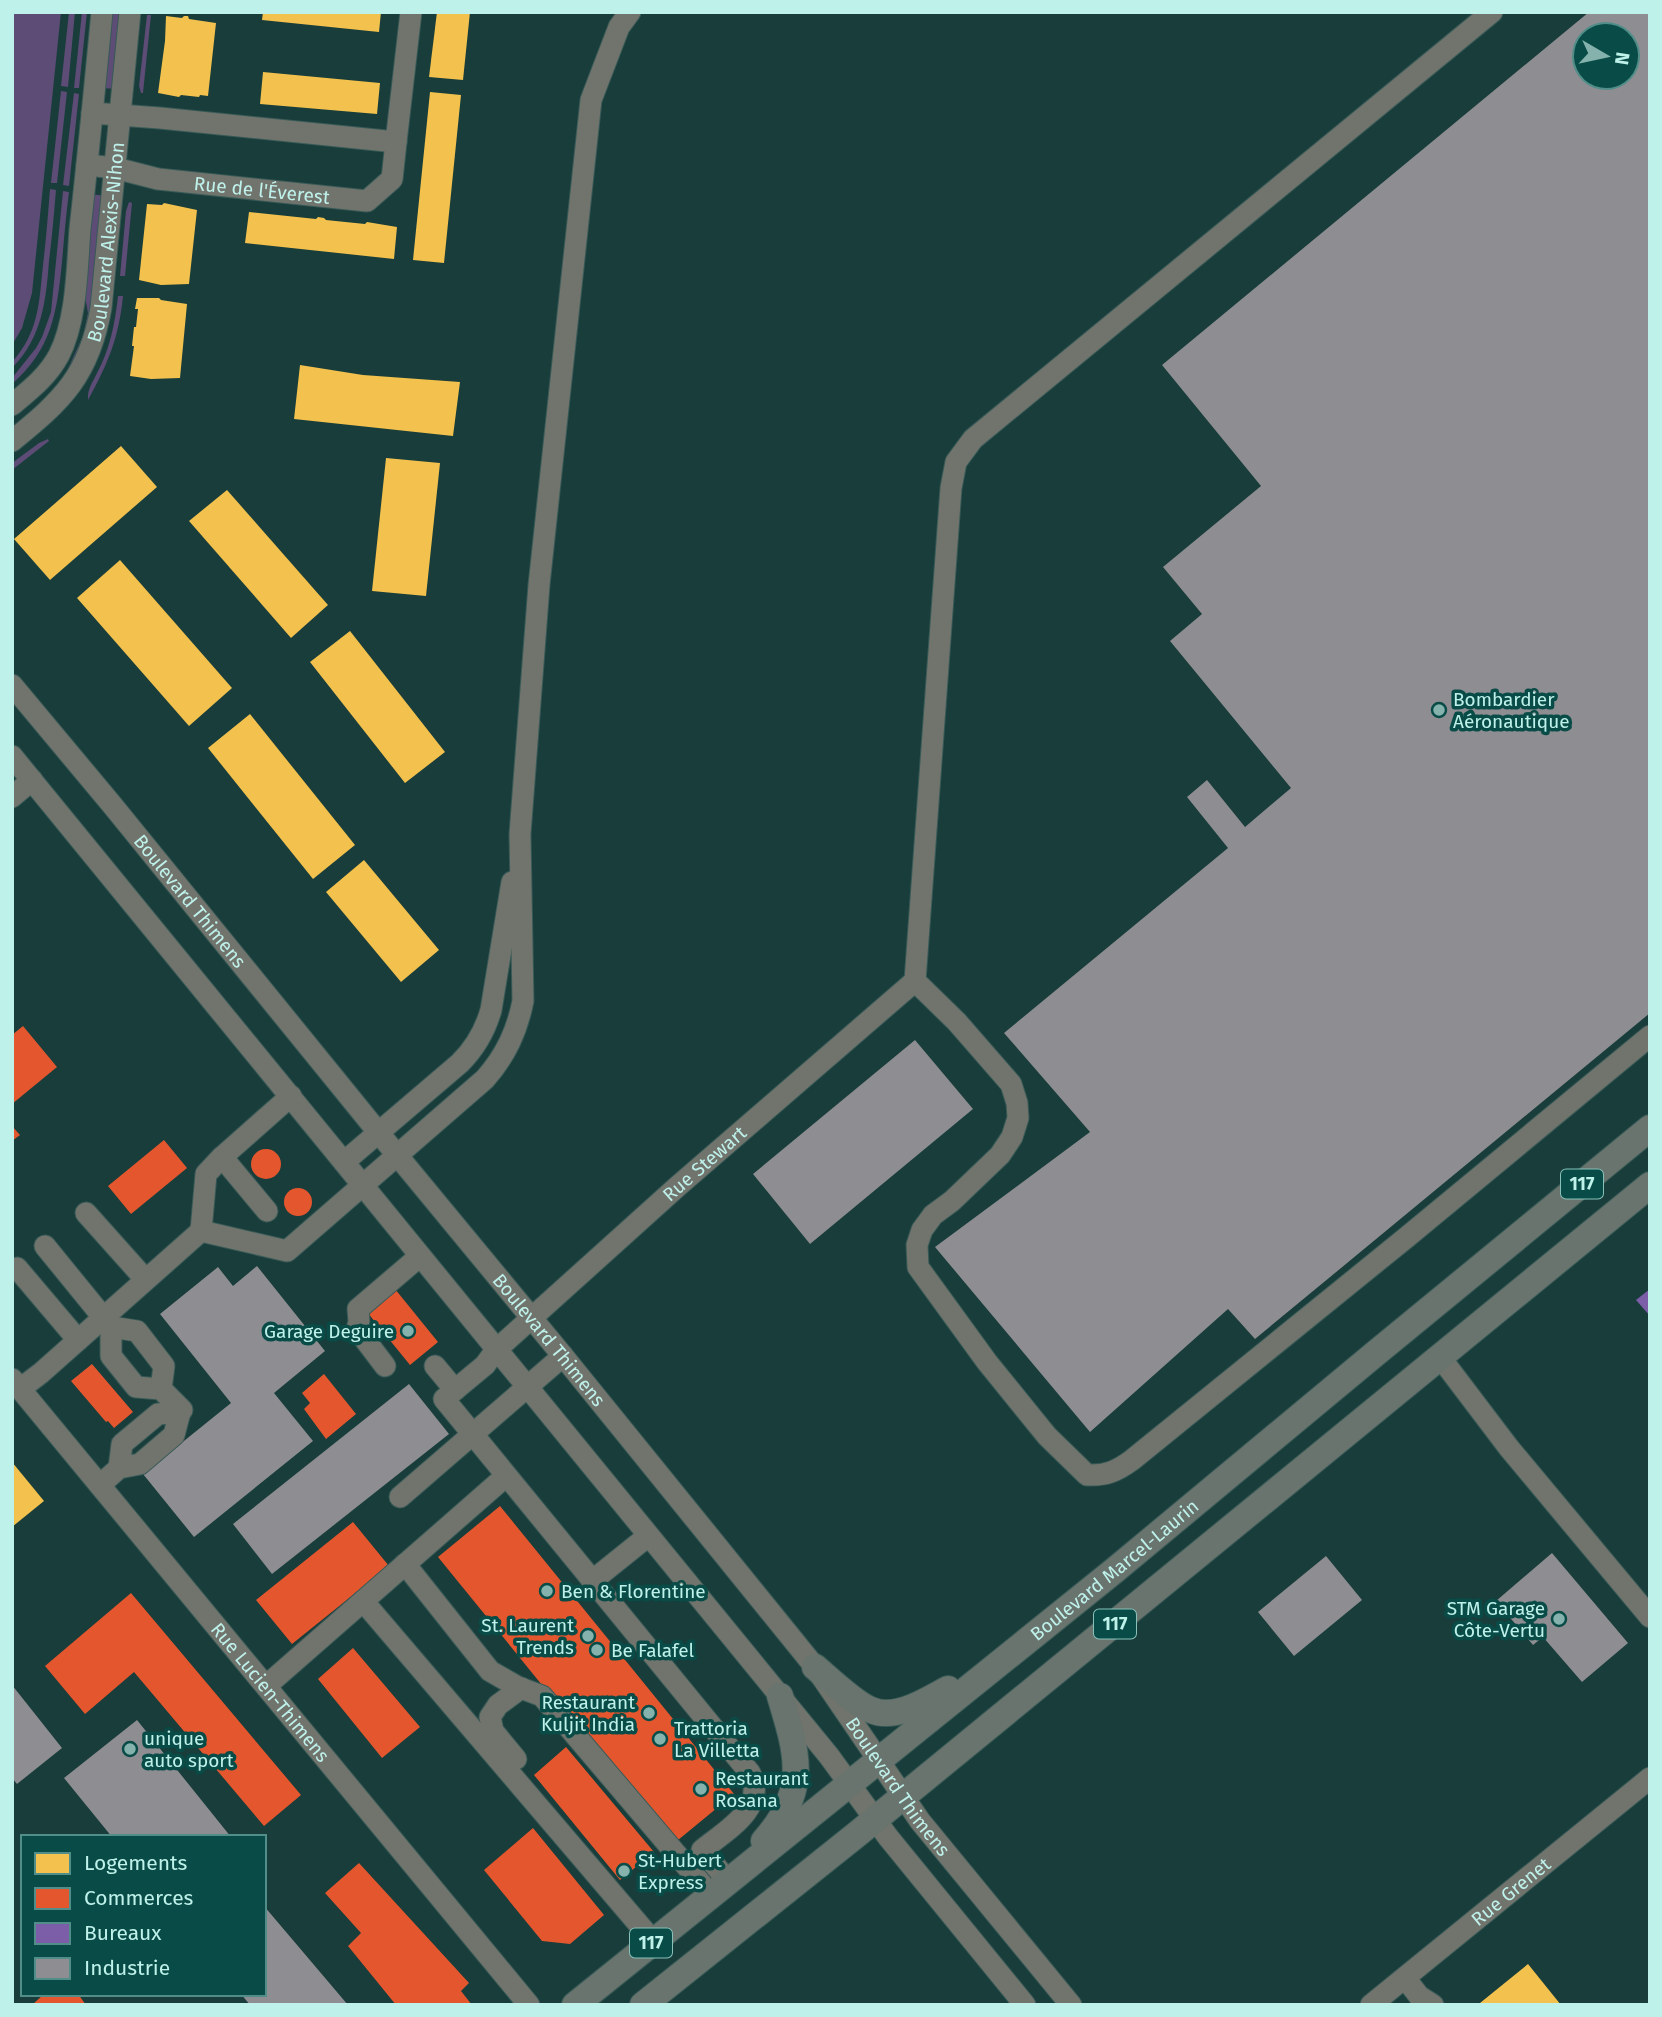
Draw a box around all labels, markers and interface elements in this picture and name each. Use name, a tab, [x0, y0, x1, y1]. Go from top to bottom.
north arrow	[1571, 21, 1641, 91]
text: N	[1610, 51, 1635, 67]
street label: Boulevard Alexis-Nihon	[82, 141, 129, 345]
street label: Rue de l'Éverest	[193, 171, 331, 209]
place label: Bombardier Aéronautique	[1453, 688, 1570, 733]
marker: Bombardier Aéronautique	[1431, 702, 1447, 718]
street label: Boulevard Thimens	[129, 830, 251, 972]
street label: Rue Stewart	[658, 1121, 751, 1206]
road number: 117	[1561, 1170, 1603, 1198]
street label: Boulevard Thimens	[488, 1269, 611, 1411]
place label: Garage Deguire	[264, 1320, 394, 1343]
marker: Garage Deguire	[400, 1323, 416, 1339]
street label: Boulevard Marcel-Laurin	[1025, 1494, 1203, 1645]
place label: Ben & Florentine	[561, 1580, 706, 1603]
marker: Ben & Florentine	[539, 1583, 555, 1599]
place label: STM Garage Côte-Vertu	[1447, 1597, 1545, 1642]
road number: 117	[1094, 1610, 1136, 1638]
marker: STM Garage Côte-Vertu	[1551, 1611, 1567, 1627]
place label: St. Laurent Trends	[481, 1614, 574, 1659]
street label: Rue Lucien-Thimens	[206, 1618, 335, 1767]
marker: St. Laurent Trends	[580, 1628, 596, 1644]
place label: Be Falafel	[611, 1639, 695, 1662]
marker: Be Falafel	[589, 1642, 605, 1658]
place label: Restaurant Kuljit India	[541, 1691, 635, 1736]
marker: Restaurant Kuljit India	[641, 1705, 657, 1721]
street label: Boulevard Thimens	[841, 1713, 955, 1861]
place label: Trattoria La Villetta	[674, 1717, 760, 1762]
place label: unique auto sport	[144, 1727, 234, 1772]
marker: Trattoria La Villetta	[652, 1731, 668, 1747]
marker: unique auto sport	[122, 1741, 138, 1757]
place label: Restaurant Rosana	[715, 1767, 809, 1812]
marker: Restaurant Rosana	[693, 1781, 709, 1797]
legend	[21, 1835, 266, 1996]
place label: St-Hubert Express	[638, 1849, 722, 1894]
text: Logements	[84, 1850, 188, 1876]
street label: Rue Grenet	[1466, 1852, 1555, 1930]
marker: St-Hubert Express	[616, 1863, 632, 1879]
text: Commerces	[84, 1885, 194, 1911]
text: Bureaux	[84, 1920, 162, 1946]
road number: 117	[630, 1928, 672, 1957]
text: Industrie	[84, 1955, 170, 1981]

